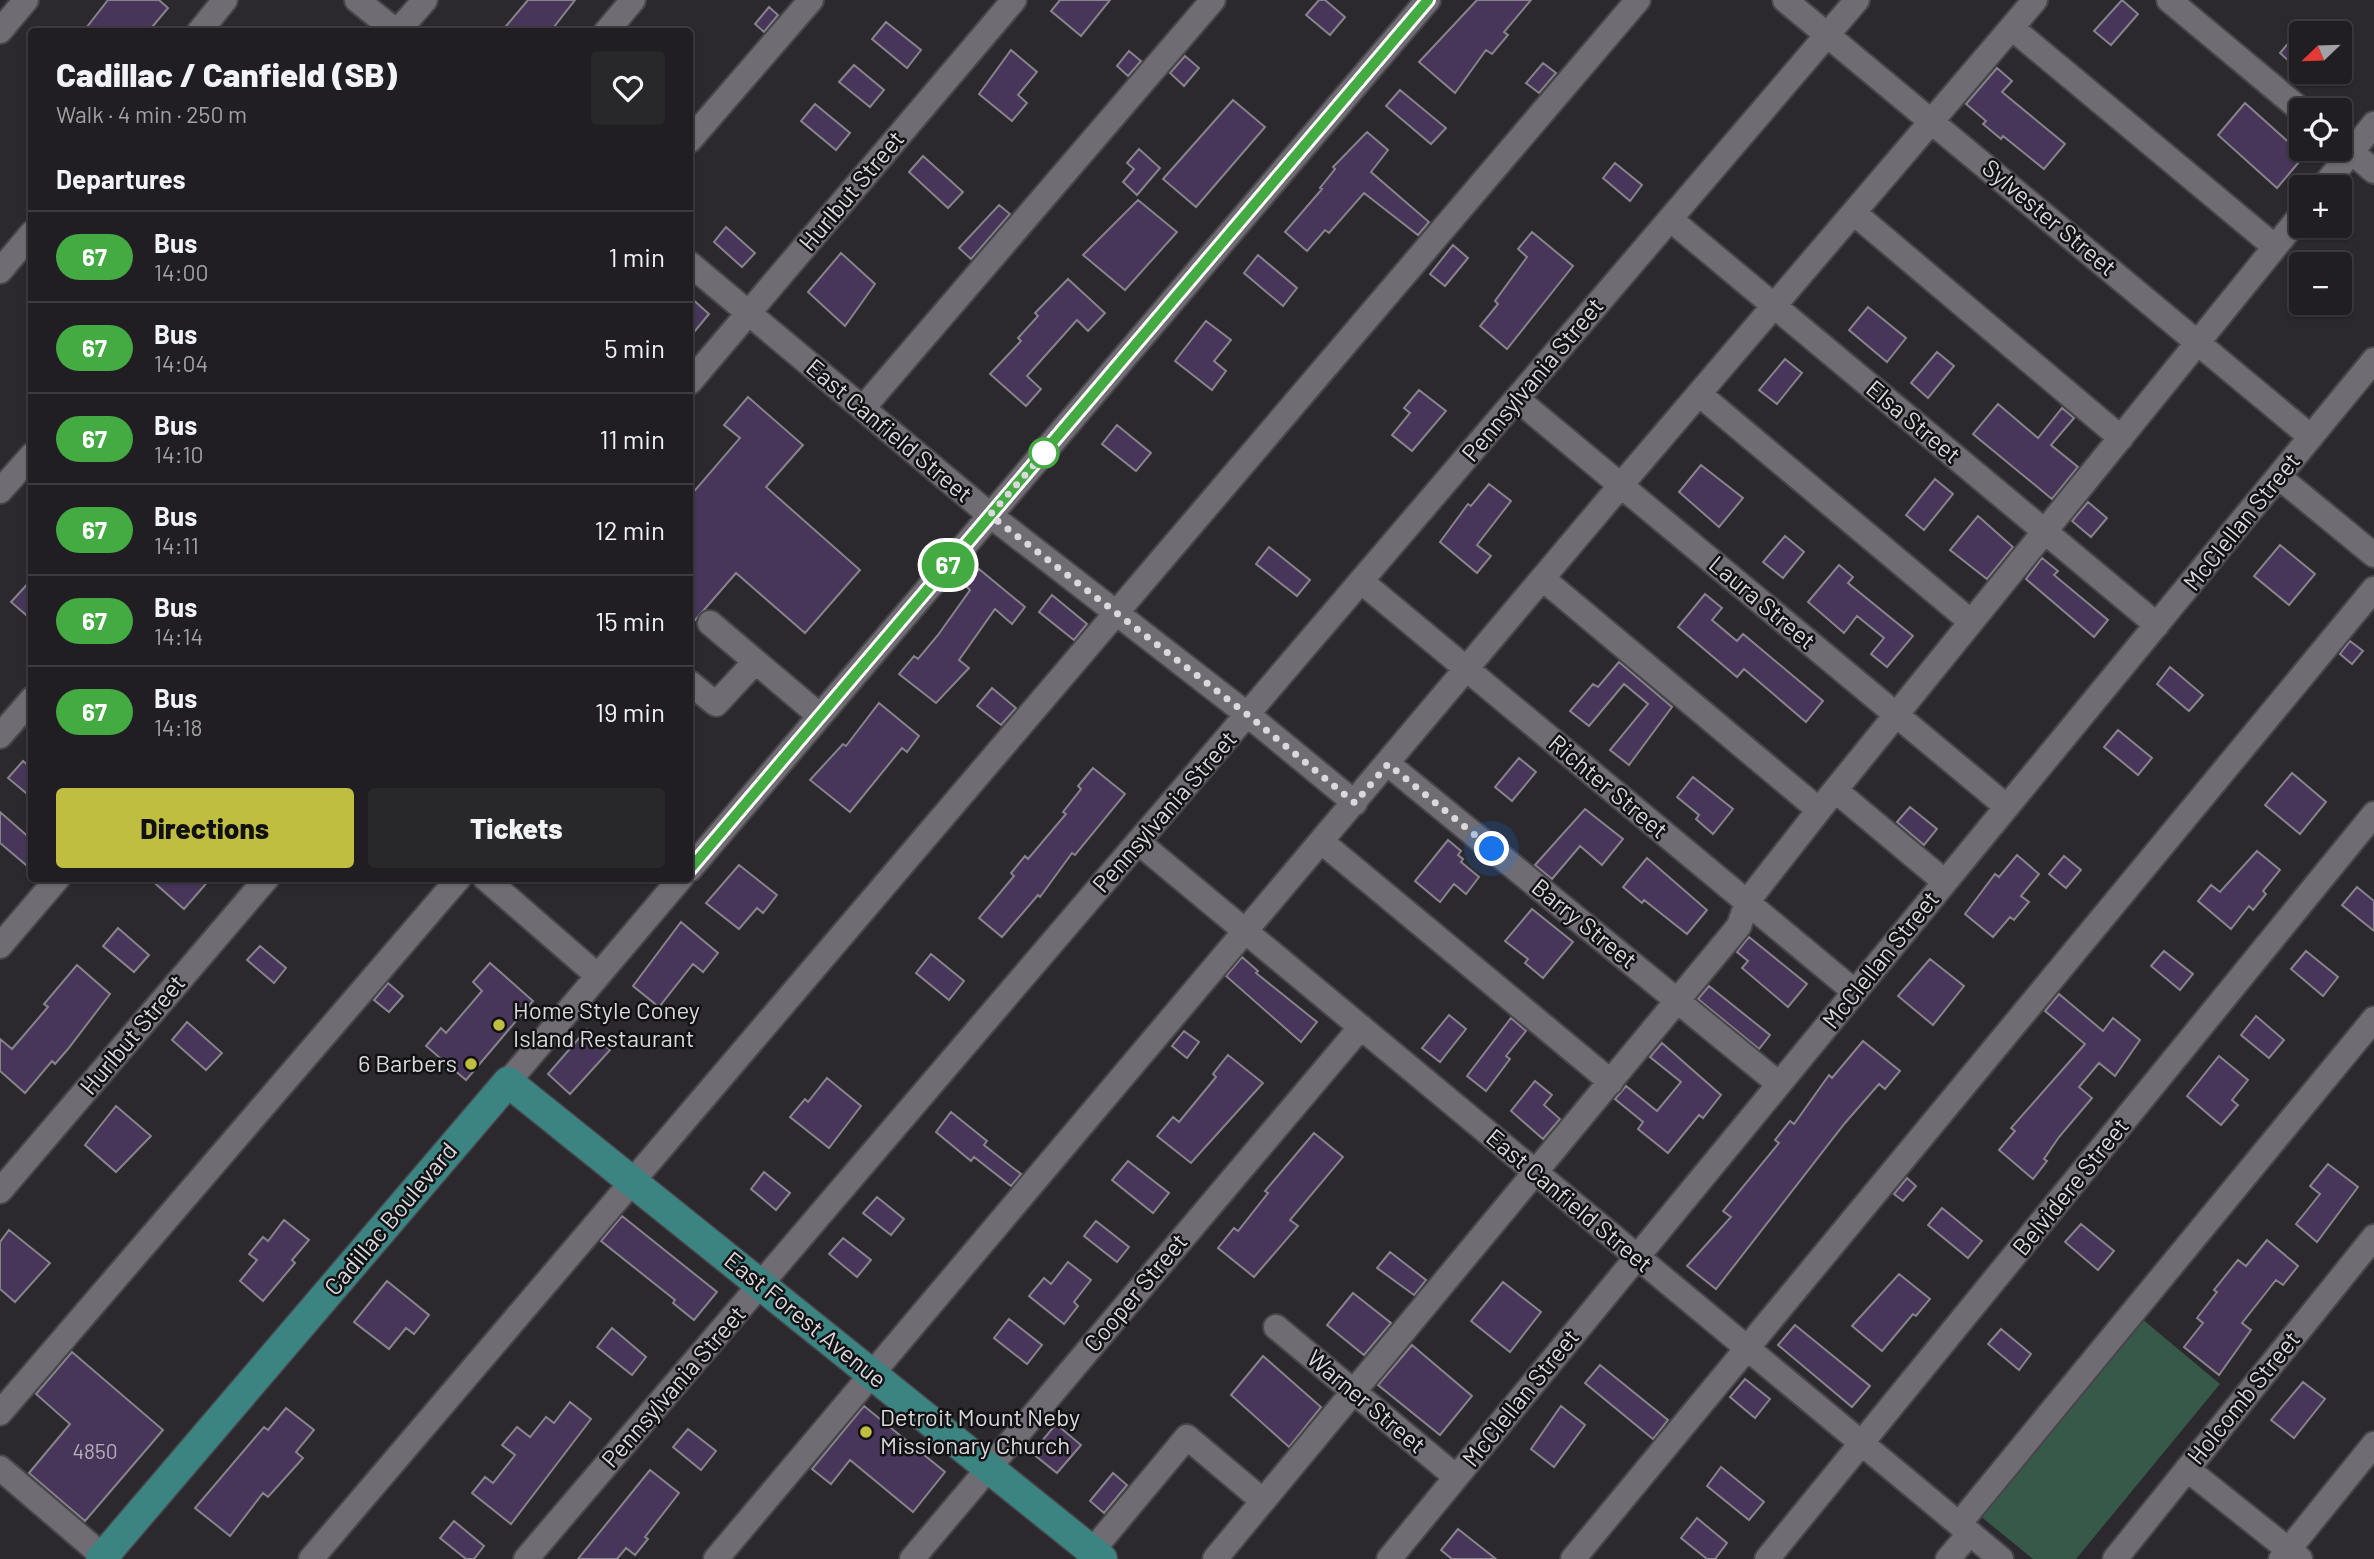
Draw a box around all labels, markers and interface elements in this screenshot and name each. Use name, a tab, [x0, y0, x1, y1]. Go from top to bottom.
north arrow	[2289, 21, 2352, 84]
map controls	[2289, 21, 2352, 315]
button: heart	[591, 51, 665, 125]
text: Cadillac / Canfield (SB)	[56, 54, 397, 94]
button: locate	[2289, 98, 2352, 161]
text: Walk · 4 min · 250 m	[56, 100, 247, 128]
street label: Hurlbut Street	[792, 124, 909, 256]
street label: Sylvester Street	[1977, 152, 2123, 281]
text: Departures	[56, 163, 186, 194]
button: +	[2289, 175, 2352, 238]
text: Bus	[154, 227, 197, 258]
text: 1 min	[609, 241, 665, 272]
text: 67	[82, 242, 107, 271]
button: −	[2289, 252, 2352, 315]
text: 14:00	[154, 258, 209, 286]
street label: Pennsylvania Street	[1455, 291, 1609, 467]
text: Bus	[154, 318, 197, 349]
text: 5 min	[604, 332, 665, 363]
text: 67	[82, 333, 107, 362]
text: 14:04	[154, 349, 208, 377]
street label: East Canfield Street	[801, 352, 979, 508]
street label: Elsa Street	[1861, 373, 1967, 469]
text: Bus	[154, 409, 197, 440]
text: 11 min	[599, 423, 665, 454]
text: 67	[82, 424, 107, 453]
unlabelled marker	[1029, 438, 1059, 468]
text: 14:10	[154, 440, 204, 468]
street label: McClellan Street	[2176, 446, 2305, 596]
text: Bus	[154, 500, 197, 531]
text: 12 min	[595, 514, 665, 545]
text: 67	[82, 515, 107, 544]
text: 14:11	[154, 531, 199, 559]
line badge: 67	[916, 542, 979, 588]
street label: Laura Street	[1704, 549, 1822, 655]
text: 67	[936, 550, 960, 579]
text: Bus	[154, 591, 197, 622]
text: 15 min	[595, 605, 665, 636]
text: 67	[82, 606, 107, 635]
text: 14:14	[154, 622, 203, 650]
text: Bus	[154, 682, 197, 713]
text: 19 min	[595, 696, 665, 727]
text: 67	[82, 697, 107, 726]
text: 14:18	[154, 713, 203, 741]
street label: Pennsylvania Street	[1086, 724, 1242, 898]
street label: Richter Street	[1544, 728, 1674, 844]
button: Directions	[56, 788, 354, 868]
button: Tickets	[368, 788, 665, 868]
your location	[1474, 831, 1509, 866]
street label: Barry Street	[1527, 872, 1643, 974]
street label: McClellan Street	[1815, 884, 1944, 1034]
street label: Hurlbut Street	[73, 968, 190, 1100]
place label: Home Style Coney Island Restaurant	[513, 995, 700, 1052]
marker: Home Style Coney Island Restaurant	[491, 1017, 507, 1033]
place label: 6 Barbers	[358, 1048, 457, 1077]
marker: 6 Barbers	[463, 1056, 479, 1072]
street label: Belvidere Street	[2006, 1111, 2134, 1261]
street label: East Canfield Street	[1481, 1122, 1659, 1278]
street label: Cadillac Boulevard	[317, 1136, 462, 1300]
street label: Cooper Street	[1077, 1227, 1193, 1357]
street label: East Forest Avenue	[719, 1245, 893, 1393]
street label: Pennsylvania Street	[595, 1299, 751, 1473]
street label: McClellan Street	[1455, 1322, 1584, 1472]
street label: Holcomb Street	[2180, 1325, 2305, 1470]
street label: Warner Street	[1302, 1343, 1432, 1459]
place label: Detroit Mount Neby Missionary Church	[880, 1402, 1080, 1459]
marker: Detroit Mount Neby Missionary Church	[858, 1424, 874, 1440]
house number: 4850	[72, 1438, 118, 1463]

